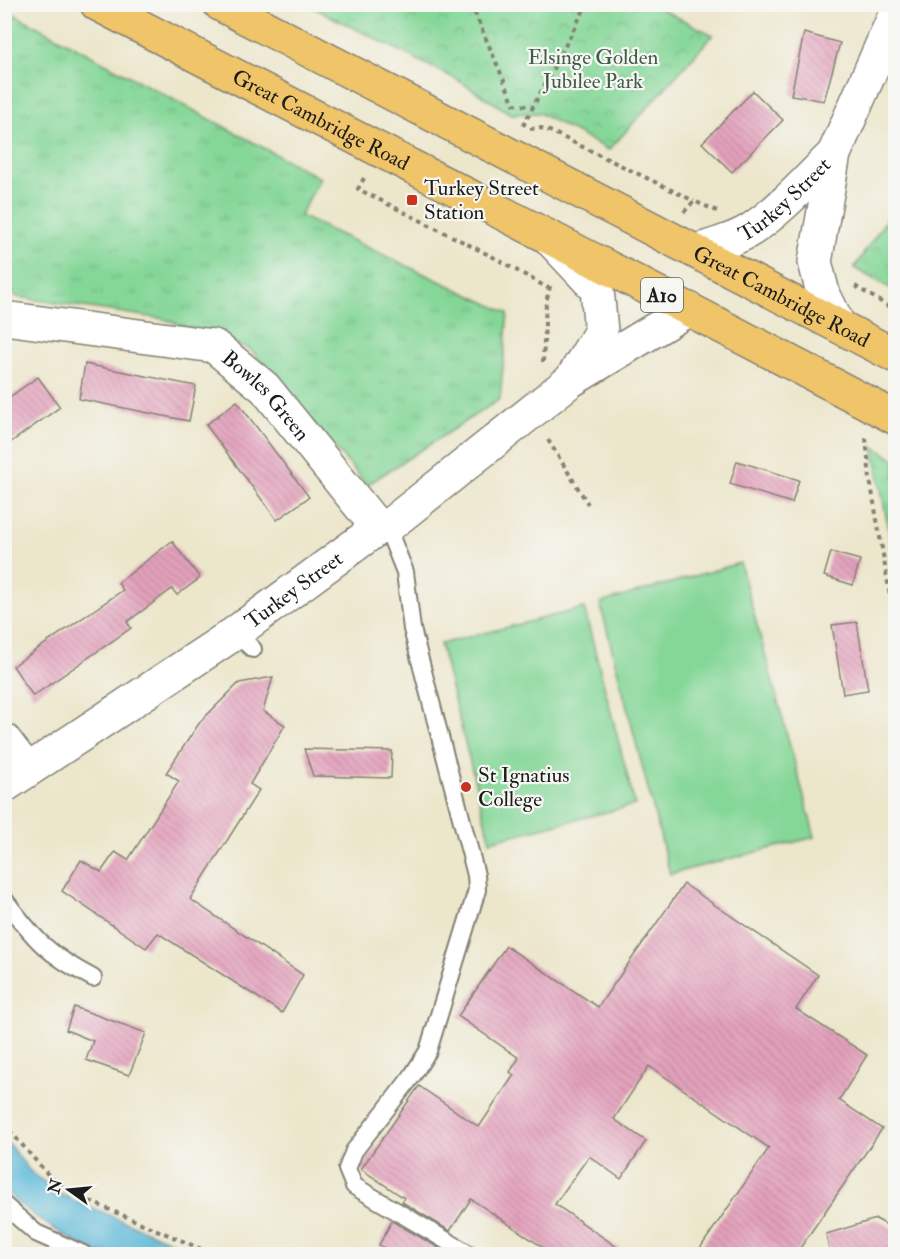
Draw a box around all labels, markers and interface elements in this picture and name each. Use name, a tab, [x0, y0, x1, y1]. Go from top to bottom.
park label: Elsinge Golden Jubilee Park	[528, 44, 658, 95]
street label: Great Cambridge Road	[228, 63, 415, 177]
street label: Turkey Street	[733, 151, 837, 248]
place label: Turkey Street Station	[424, 175, 539, 226]
marker: Turkey Street Station	[405, 193, 419, 207]
street label: Great Cambridge Road	[688, 239, 875, 354]
road number: A10	[641, 278, 683, 312]
street label: Bowles Green	[216, 345, 316, 447]
street label: Turkey Street	[239, 545, 348, 635]
place label: St Ignatius College	[478, 762, 570, 813]
marker: St Ignatius College	[459, 780, 473, 794]
north arrow	[39, 1160, 99, 1220]
text: N	[44, 1176, 67, 1197]

